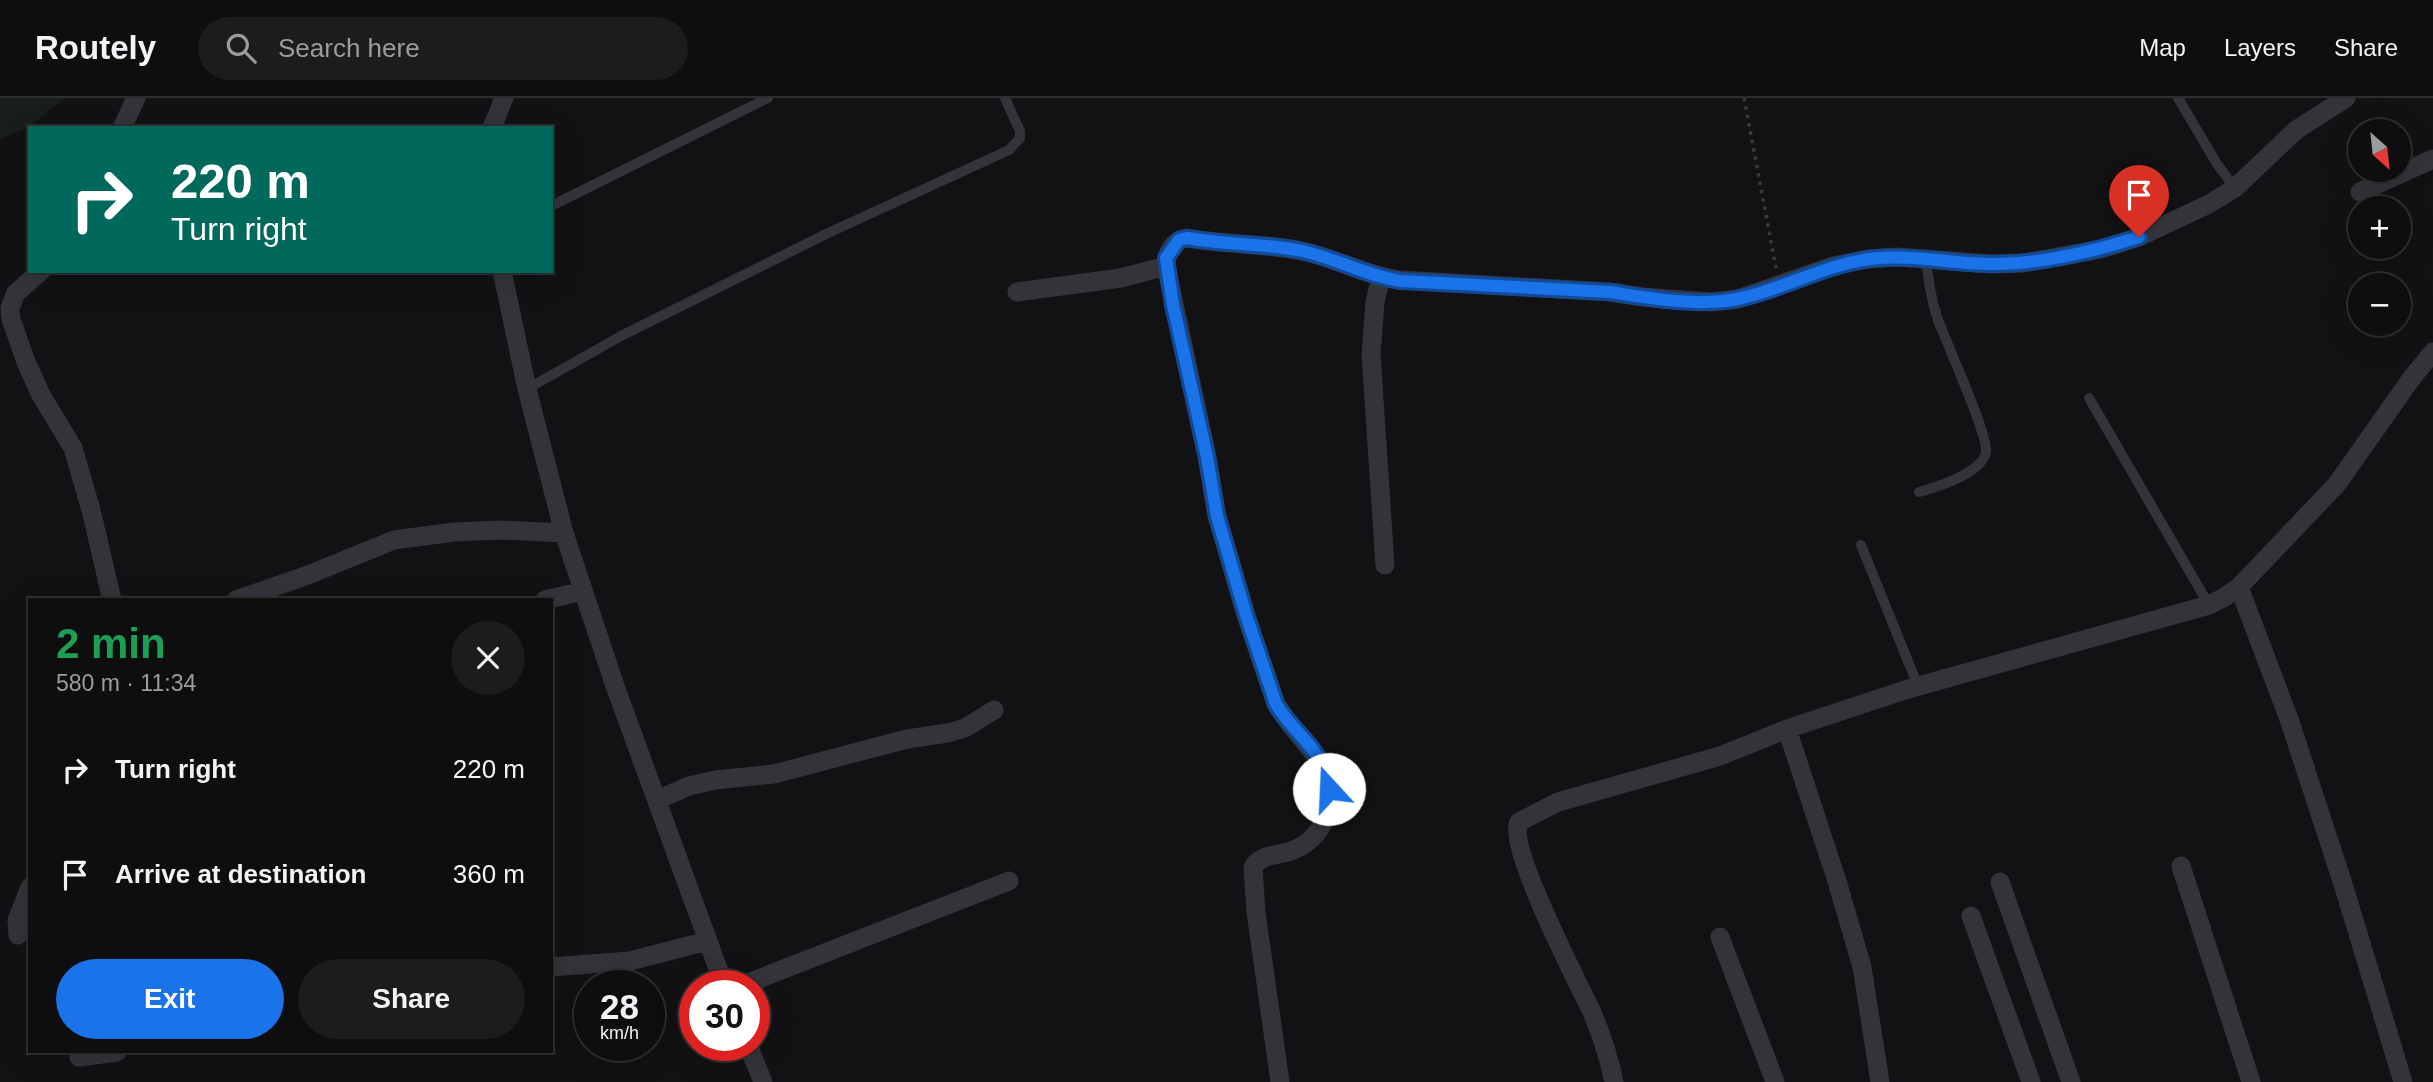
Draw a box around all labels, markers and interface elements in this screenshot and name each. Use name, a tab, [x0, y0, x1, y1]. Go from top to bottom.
search box	[198, 17, 688, 80]
text: Routely	[35, 29, 156, 66]
icon: search	[222, 29, 260, 67]
text: Search here	[278, 33, 420, 63]
text: Map	[2139, 34, 2186, 61]
text: Layers	[2224, 34, 2296, 61]
text: Share	[2334, 34, 2398, 61]
north arrow	[2348, 119, 2412, 182]
map controls	[2348, 119, 2411, 336]
icon: right	[56, 154, 147, 245]
text: 220 m	[171, 154, 310, 208]
pin	[2109, 165, 2169, 237]
icon: arrive	[2120, 176, 2158, 214]
button: +	[2348, 196, 2411, 259]
text: Turn right	[171, 211, 307, 247]
button: −	[2348, 273, 2411, 336]
text: 2 min	[56, 620, 166, 667]
button: close	[451, 621, 525, 695]
text: 580 m · 11:34	[56, 670, 196, 696]
icon: right	[56, 751, 94, 789]
position arrow	[1292, 752, 1366, 826]
text: Turn right	[115, 754, 236, 784]
text: 220 m	[453, 754, 525, 784]
icon: arrive	[56, 856, 94, 894]
text: Arrive at destination	[115, 859, 366, 889]
text: 360 m	[453, 859, 525, 889]
button: Exit	[56, 959, 284, 1039]
button: Share	[298, 959, 525, 1039]
speed limit sign: 30	[679, 970, 770, 1061]
text: 28	[600, 987, 639, 1026]
text: km/h	[600, 1023, 639, 1043]

